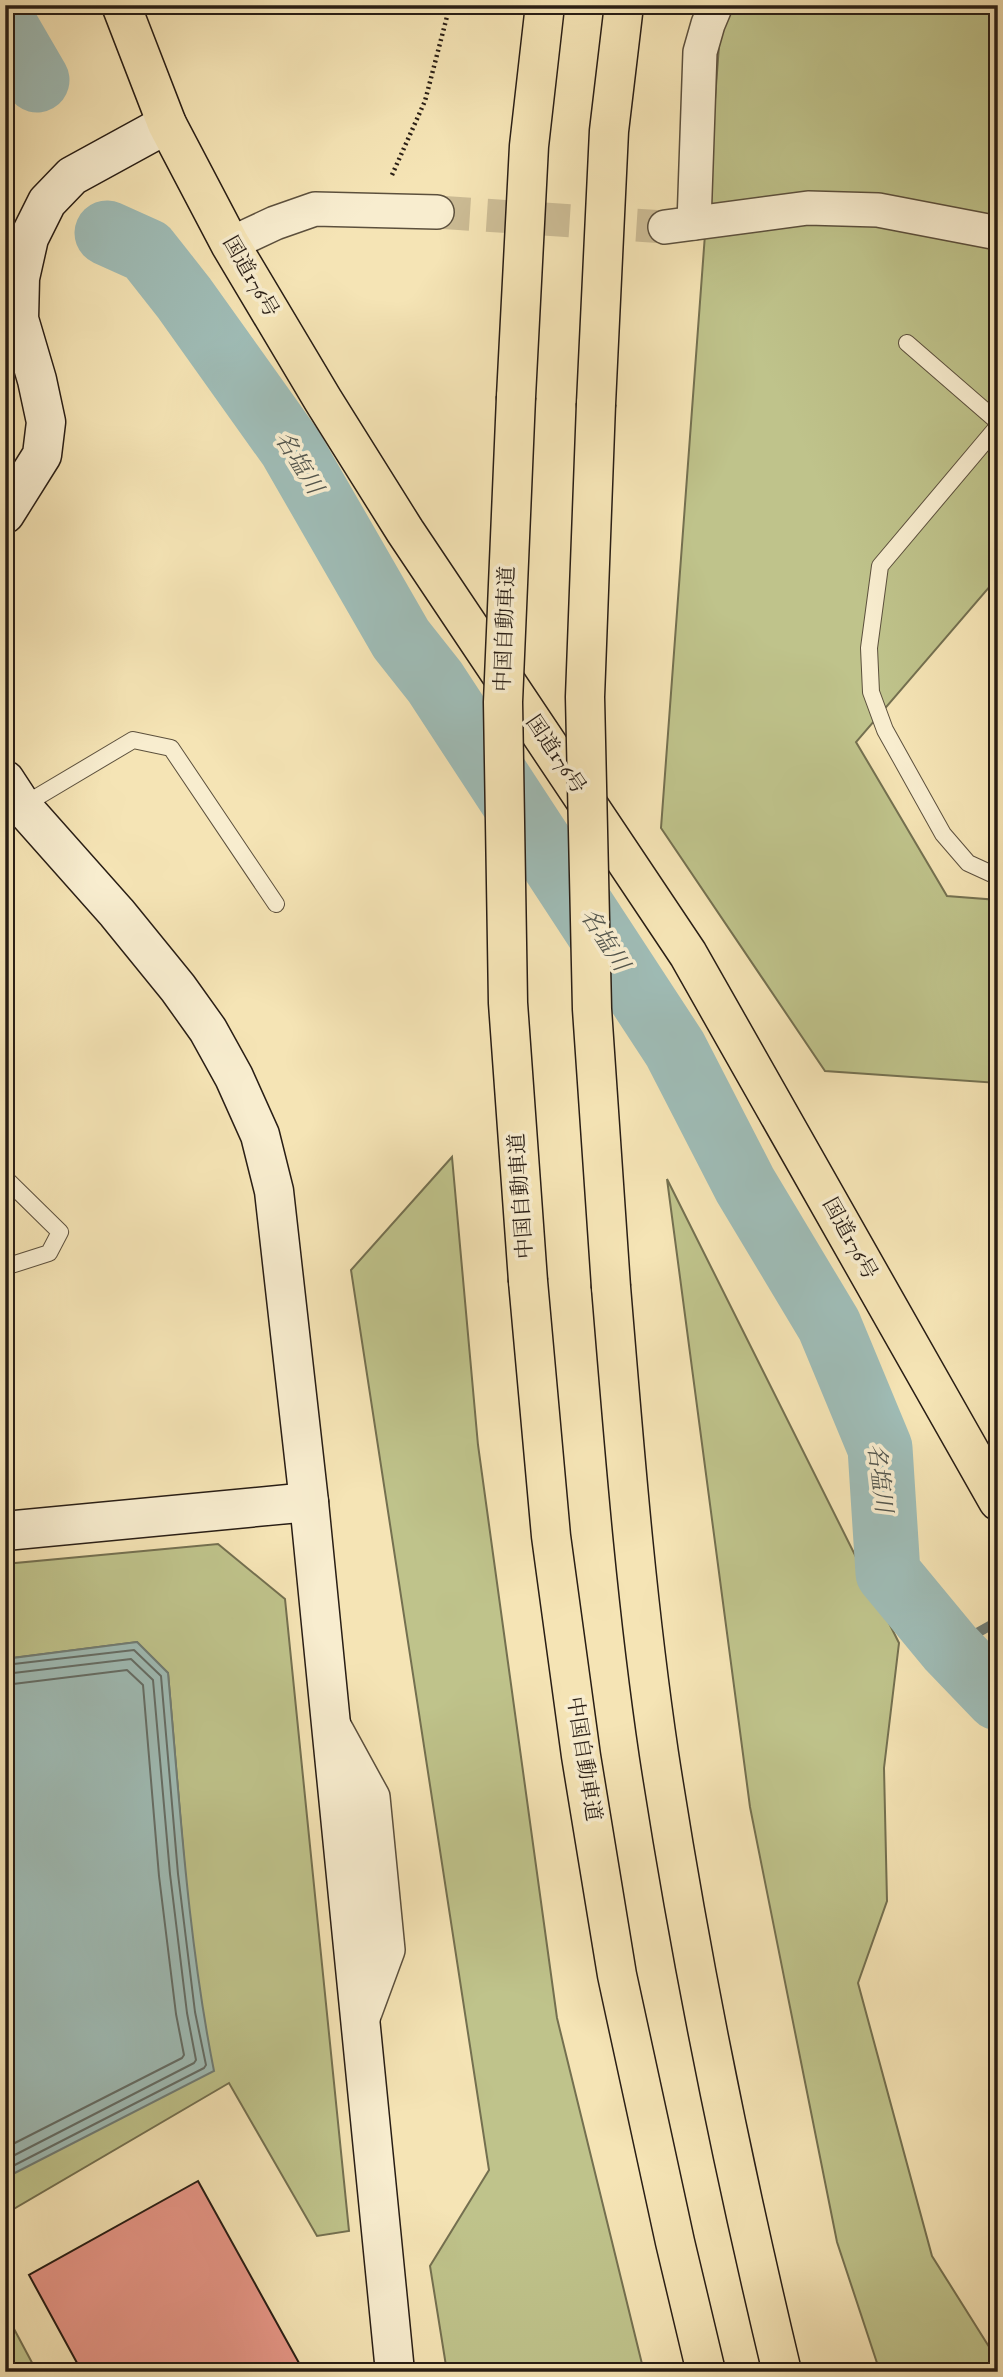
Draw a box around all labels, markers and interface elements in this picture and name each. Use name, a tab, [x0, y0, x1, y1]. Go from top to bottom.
street label: 国道176号	[216, 231, 284, 323]
water label: 名塩川	[267, 426, 330, 502]
street label: 中国自動車道	[490, 566, 522, 692]
street label: 国道176号	[519, 710, 591, 800]
water label: 名塩川	[573, 903, 637, 979]
street label: 中国自動車道	[504, 1132, 540, 1260]
street label: 国道176号	[815, 1193, 883, 1285]
water label: 名塩川	[860, 1442, 898, 1517]
street label: 中国自動車道	[560, 1695, 606, 1823]

